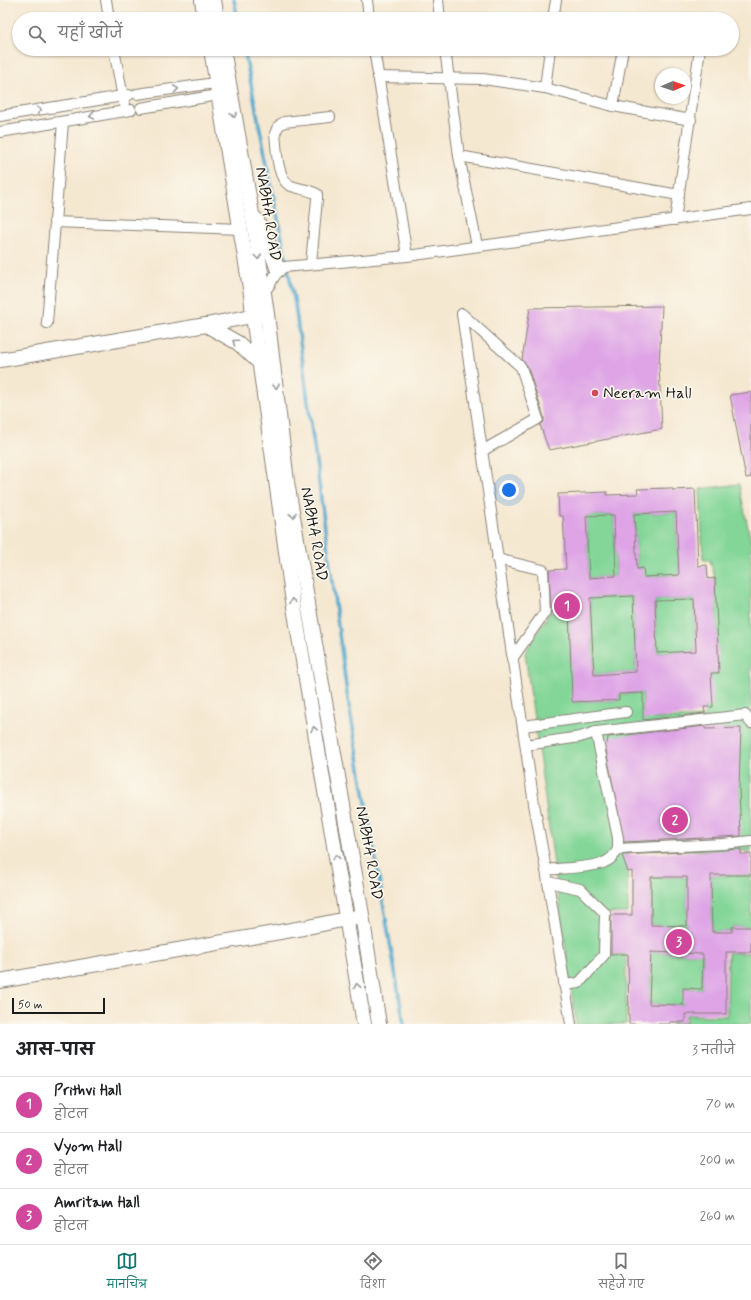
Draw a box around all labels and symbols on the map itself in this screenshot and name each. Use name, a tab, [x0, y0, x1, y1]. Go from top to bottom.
north arrow	[655, 68, 691, 104]
one-way arrow	[173, 84, 179, 93]
one-way arrow	[35, 106, 42, 115]
one-way arrow	[89, 112, 96, 120]
one-way arrow	[229, 112, 237, 118]
street label: NABHA ROAD	[250, 165, 286, 263]
one-way arrow	[253, 254, 262, 260]
one-way arrow	[232, 339, 239, 347]
one-way arrow	[271, 383, 280, 389]
place label: Neeram Hall	[603, 383, 692, 404]
marker: Neeram Hall	[590, 388, 600, 398]
your location	[499, 480, 519, 500]
street label: NABHA ROAD	[295, 485, 333, 583]
one-way arrow	[288, 511, 297, 518]
pin: 1	[554, 591, 580, 621]
one-way arrow	[289, 598, 298, 604]
one-way arrow	[311, 726, 319, 732]
street label: NABHA ROAD	[350, 804, 388, 902]
pin: 2	[662, 805, 688, 835]
one-way arrow	[332, 854, 341, 860]
pin: 3	[666, 927, 692, 957]
one-way arrow	[354, 982, 362, 989]
scale bar	[12, 996, 105, 1015]

